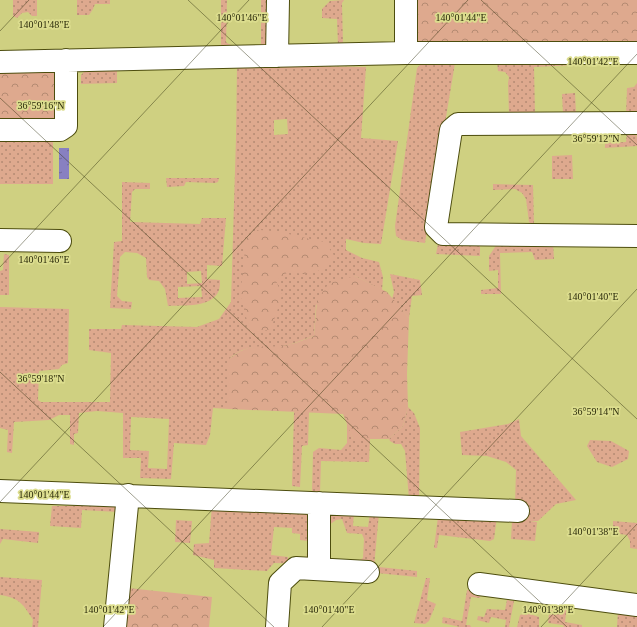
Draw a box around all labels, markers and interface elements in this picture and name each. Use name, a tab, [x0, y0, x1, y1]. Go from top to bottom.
text: 140°01'46"E	[217, 12, 268, 23]
text: 140°01'44"E	[436, 12, 487, 23]
text: 140°01'48"E	[19, 19, 70, 30]
text: 140°01'42"E	[568, 56, 619, 67]
text: 36°59'16"N	[17, 100, 65, 111]
text: 36°59'12"N	[572, 133, 620, 144]
text: 140°01'46"E	[19, 254, 70, 265]
text: 140°01'40"E	[568, 291, 619, 302]
text: 36°59'18"N	[17, 373, 65, 384]
text: 36°59'14"N	[572, 406, 620, 417]
text: 140°01'44"E	[19, 489, 70, 500]
text: 140°01'38"E	[568, 526, 619, 537]
text: 140°01'42"E	[84, 604, 135, 615]
text: 140°01'40"E	[304, 604, 355, 615]
text: 140°01'38"E	[523, 604, 574, 615]

